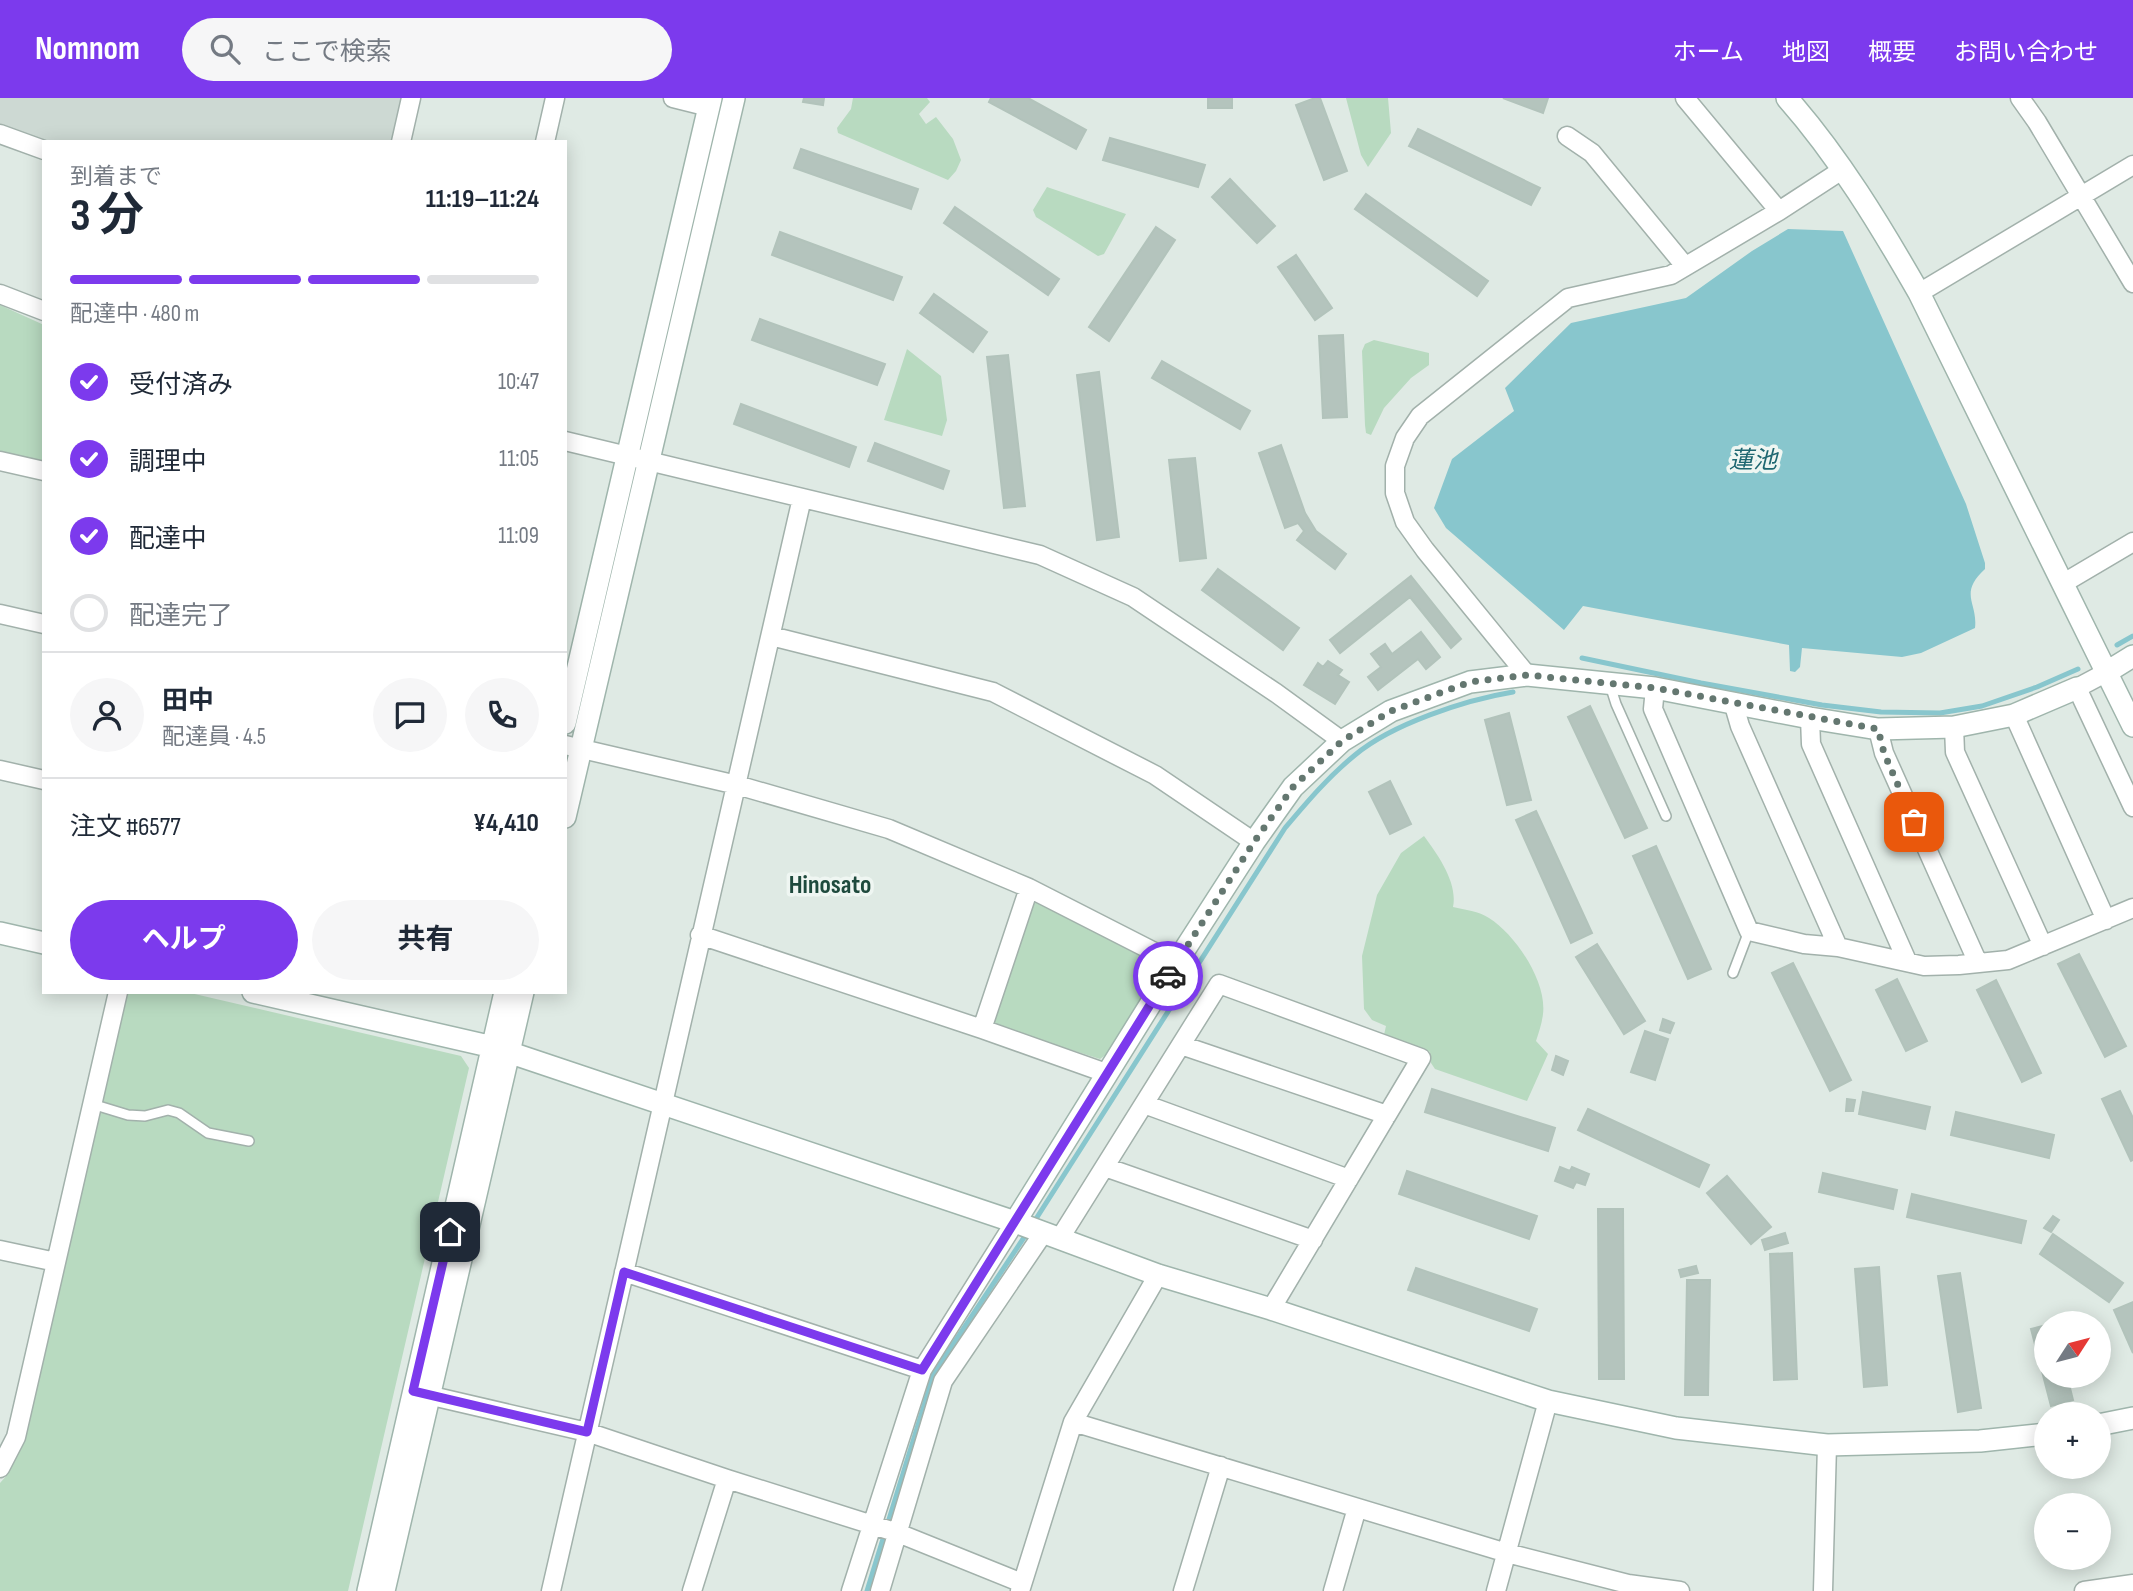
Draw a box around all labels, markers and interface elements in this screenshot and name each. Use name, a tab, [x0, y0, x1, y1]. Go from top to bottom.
search box	[182, 18, 672, 81]
text: Nomnom	[35, 29, 140, 69]
icon: search	[206, 30, 244, 68]
text: ここで検索	[262, 37, 392, 68]
text: ホーム	[1673, 38, 1744, 67]
text: 地図	[1782, 38, 1830, 67]
text: 概要	[1868, 38, 1916, 67]
text: お問い合わせ	[1954, 38, 2098, 67]
text: 到着まで	[70, 163, 162, 191]
text: 11:19–11:24	[426, 184, 539, 215]
text: 3 分	[70, 189, 144, 244]
text: 配達中 · 480 m	[70, 300, 199, 328]
icon: check	[70, 363, 108, 401]
text: 10:47	[498, 368, 539, 396]
text: 受付済み	[129, 370, 233, 401]
icon: check	[70, 440, 108, 478]
text: 11:05	[499, 445, 539, 473]
water label: 蓮池	[1729, 446, 1779, 475]
text: 調理中	[129, 447, 207, 478]
icon: check	[70, 517, 108, 555]
text: 11:09	[498, 522, 539, 550]
text: 配達中	[129, 524, 207, 555]
text: 配達完了	[129, 601, 233, 632]
button: person	[70, 678, 144, 752]
button: chat	[373, 678, 447, 752]
button: phone	[465, 678, 539, 752]
text: 田中	[162, 686, 214, 717]
text: 配達員 · 4.5	[162, 723, 266, 751]
pin	[1884, 792, 1944, 852]
icon: bag	[1895, 803, 1933, 841]
text: ¥4,410	[473, 808, 539, 839]
text: 注文 #6577	[70, 812, 181, 843]
district label: Hinosato	[789, 870, 871, 901]
button: ヘルプ	[70, 900, 298, 980]
button: 共有	[312, 900, 539, 980]
courier	[1133, 941, 1203, 1011]
icon: car	[1149, 957, 1187, 995]
pin	[420, 1202, 480, 1262]
icon: home	[431, 1213, 469, 1251]
north arrow	[2034, 1311, 2110, 1388]
map controls	[2034, 1311, 2111, 1570]
button: +	[2034, 1402, 2111, 1479]
button: −	[2034, 1493, 2111, 1570]

